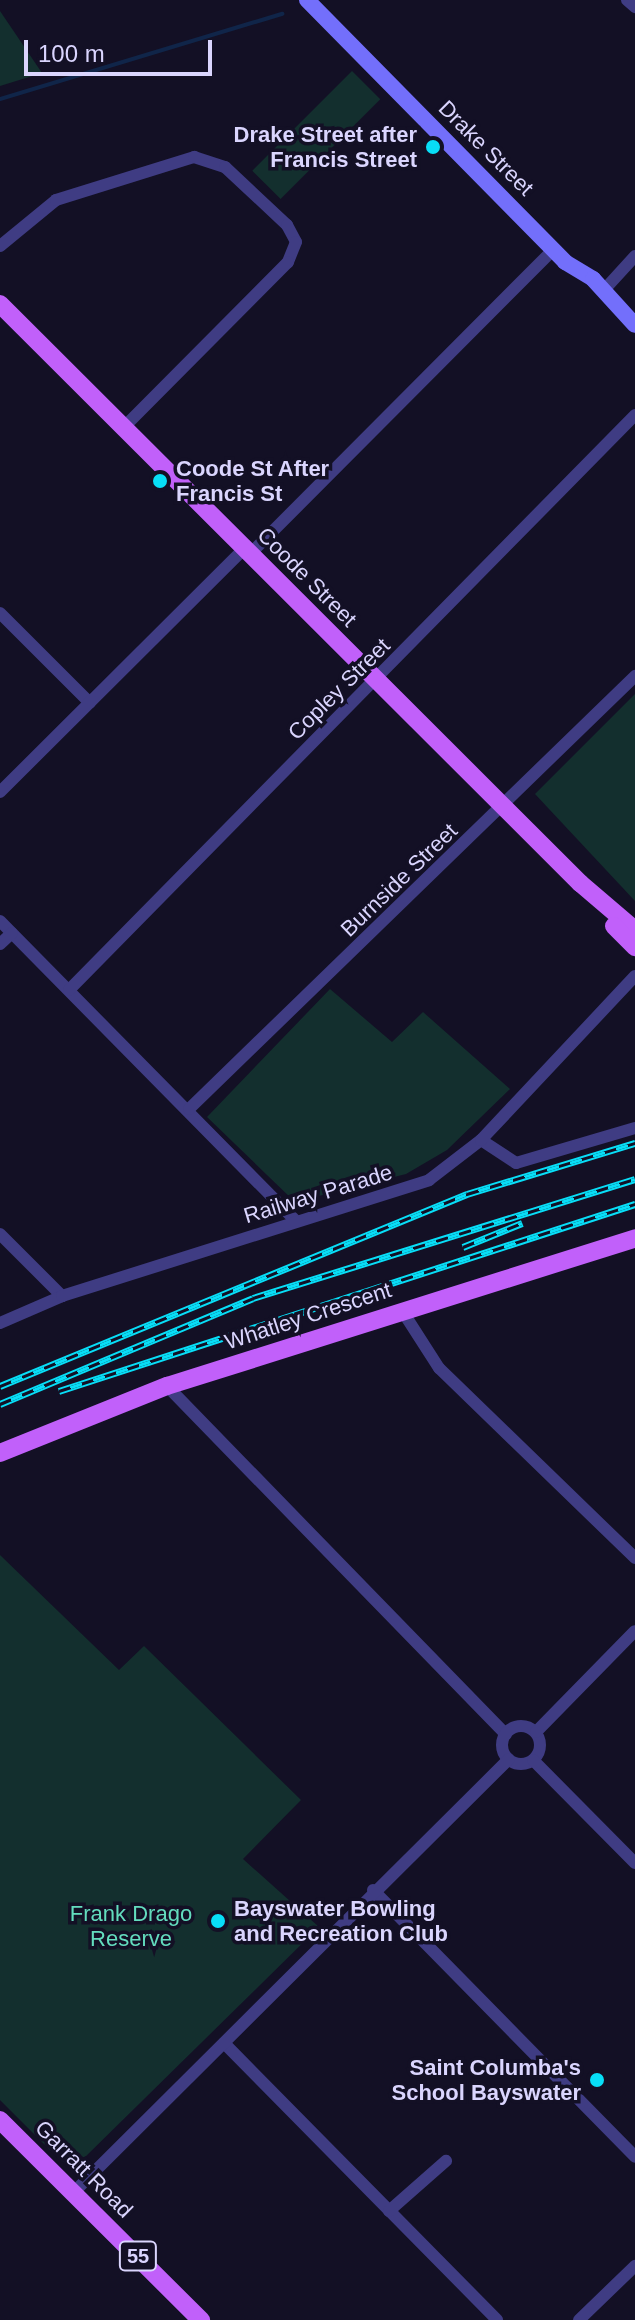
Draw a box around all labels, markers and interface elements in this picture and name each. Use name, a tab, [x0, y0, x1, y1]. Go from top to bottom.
scale bar	[28, 24, 216, 74]
text: 100 m	[38, 40, 105, 67]
street label: Drake Street	[433, 95, 539, 201]
place label: Drake Street after Francis Street	[234, 121, 417, 172]
marker: Drake Street after Francis Street	[424, 138, 442, 156]
place label: Coode St After Francis St	[176, 455, 330, 506]
marker: Coode St After Francis St	[151, 472, 169, 490]
street label: Coode Street	[252, 522, 362, 632]
street label: Copley Street	[283, 633, 395, 745]
street label: Burnside Street	[335, 818, 463, 942]
street label: Railway Parade	[240, 1159, 396, 1229]
street label: Whatley Crescent	[221, 1277, 395, 1355]
place label: Bayswater Bowling and Recreation Club	[234, 1895, 448, 1946]
park label: Frank Drago Reserve	[70, 1900, 192, 1952]
marker: Bayswater Bowling and Recreation Club	[209, 1912, 227, 1930]
place label: Saint Columba's School Bayswater	[391, 2054, 581, 2106]
marker: Saint Columba's School Bayswater	[588, 2071, 606, 2089]
street label: Garratt Road	[30, 2115, 138, 2223]
road number: 55	[118, 2240, 158, 2272]

